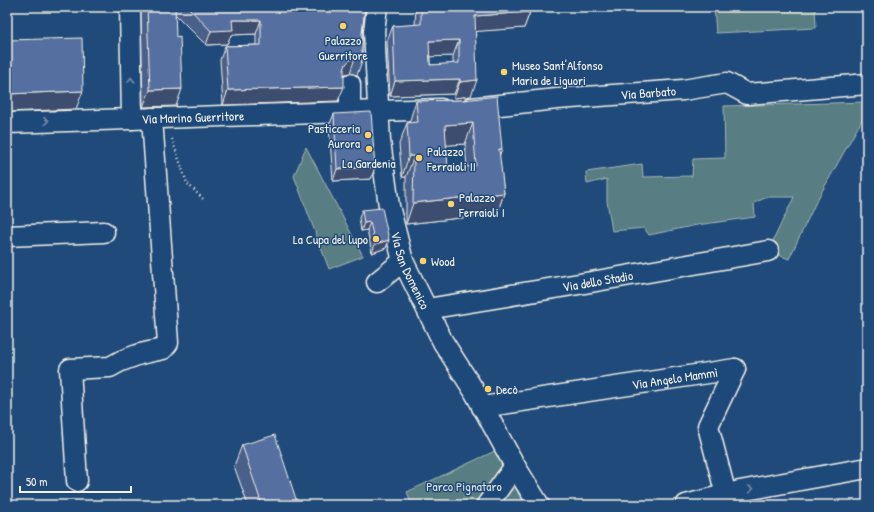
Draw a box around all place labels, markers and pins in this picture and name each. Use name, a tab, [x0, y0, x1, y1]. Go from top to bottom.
marker: Palazzo Guerritore	[338, 21, 348, 31]
place label: Palazzo Guerritore	[318, 31, 368, 64]
place label: Museo Sant'Alfonso Maria de Liguori	[512, 56, 603, 89]
marker: Museo Sant'Alfonso Maria de Liguori	[499, 67, 509, 77]
place label: Pasticceria Aurora	[308, 119, 360, 152]
marker: Pasticceria Aurora	[363, 130, 373, 140]
place label: Palazzo Ferraioli II	[426, 142, 476, 175]
marker: La Gardenia	[364, 144, 374, 154]
marker: Palazzo Ferraioli II	[414, 153, 424, 163]
place label: La Gardenia	[342, 154, 396, 172]
place label: Palazzo Ferraioli I	[458, 188, 505, 221]
marker: Palazzo Ferraioli I	[446, 199, 456, 209]
place label: La Cupa del lupo	[293, 230, 368, 248]
marker: La Cupa del lupo	[371, 234, 381, 244]
place label: Wood	[431, 252, 455, 270]
marker: Wood	[418, 256, 428, 266]
place label: Decò	[496, 380, 518, 398]
marker: Decò	[483, 384, 493, 394]

